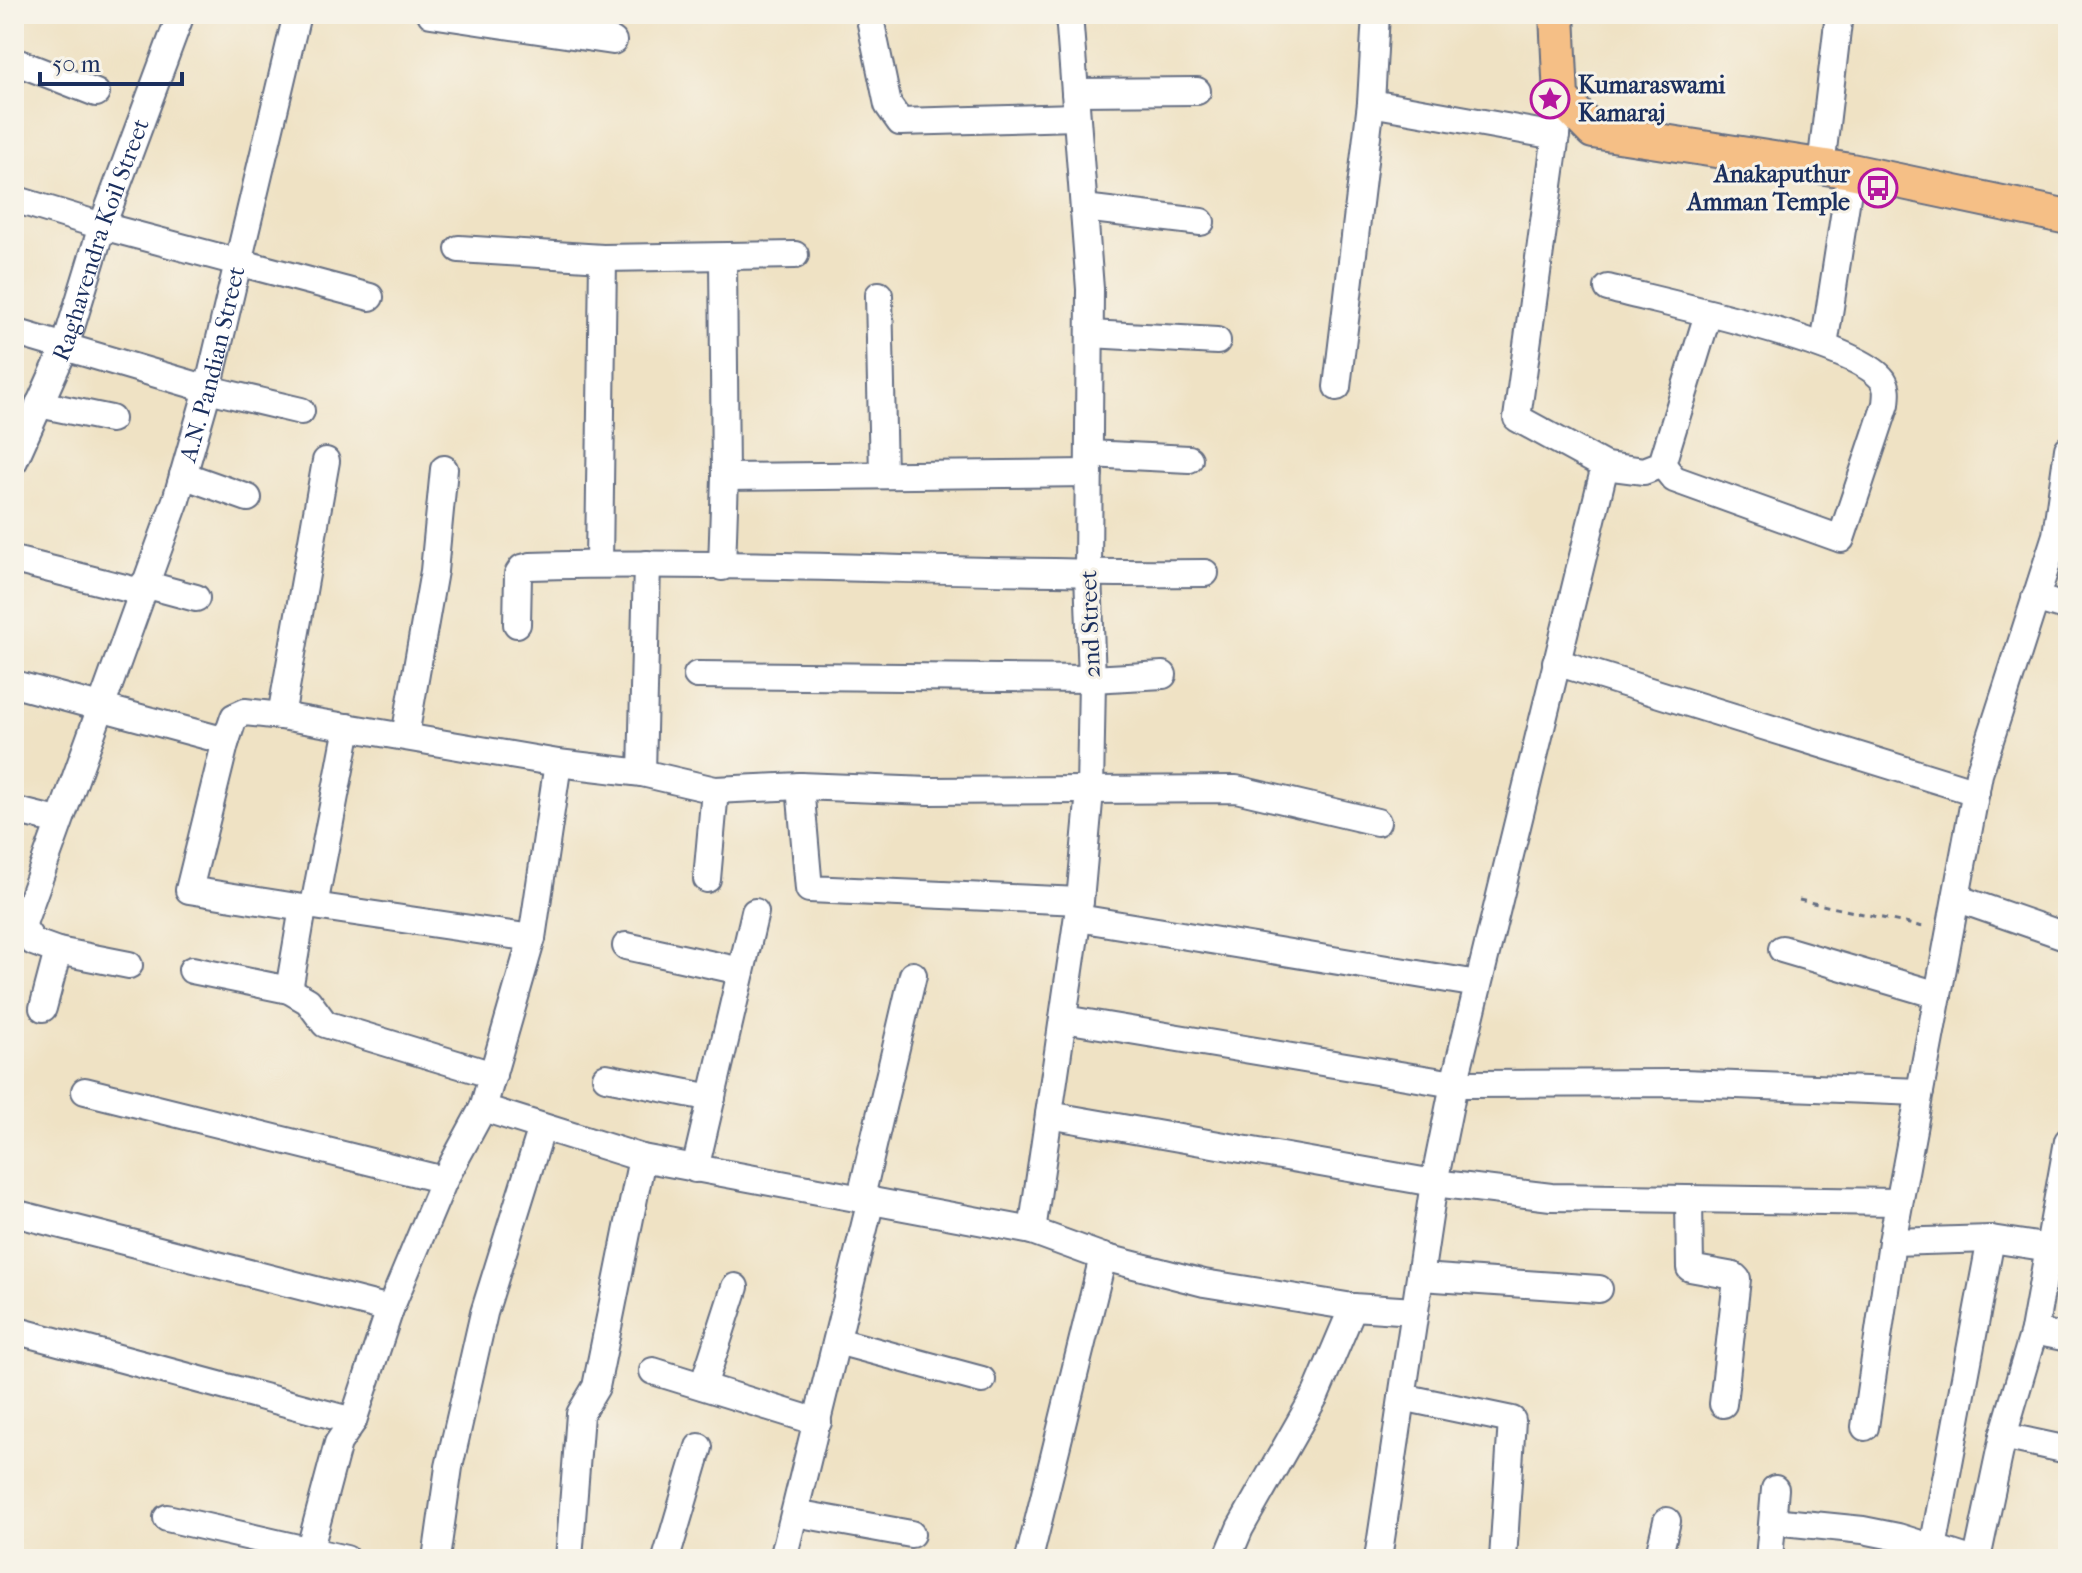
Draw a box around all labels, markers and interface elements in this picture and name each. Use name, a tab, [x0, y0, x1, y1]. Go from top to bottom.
scale bar	[40, 36, 182, 86]
text: 50 m	[52, 50, 101, 78]
place label: Kumaraswami Kamaraj	[1578, 71, 1726, 127]
place icon: Kumaraswami Kamaraj	[1529, 78, 1571, 120]
street label: Raghavendra Koil Street	[47, 114, 155, 365]
place label: Anakaputhur Amman Temple	[1685, 160, 1851, 216]
bus stop icon: Anakaputhur Amman Temple	[1857, 167, 1899, 209]
street label: A.N. Pandian Street	[173, 263, 251, 466]
street label: 2nd Street	[1074, 569, 1106, 678]

